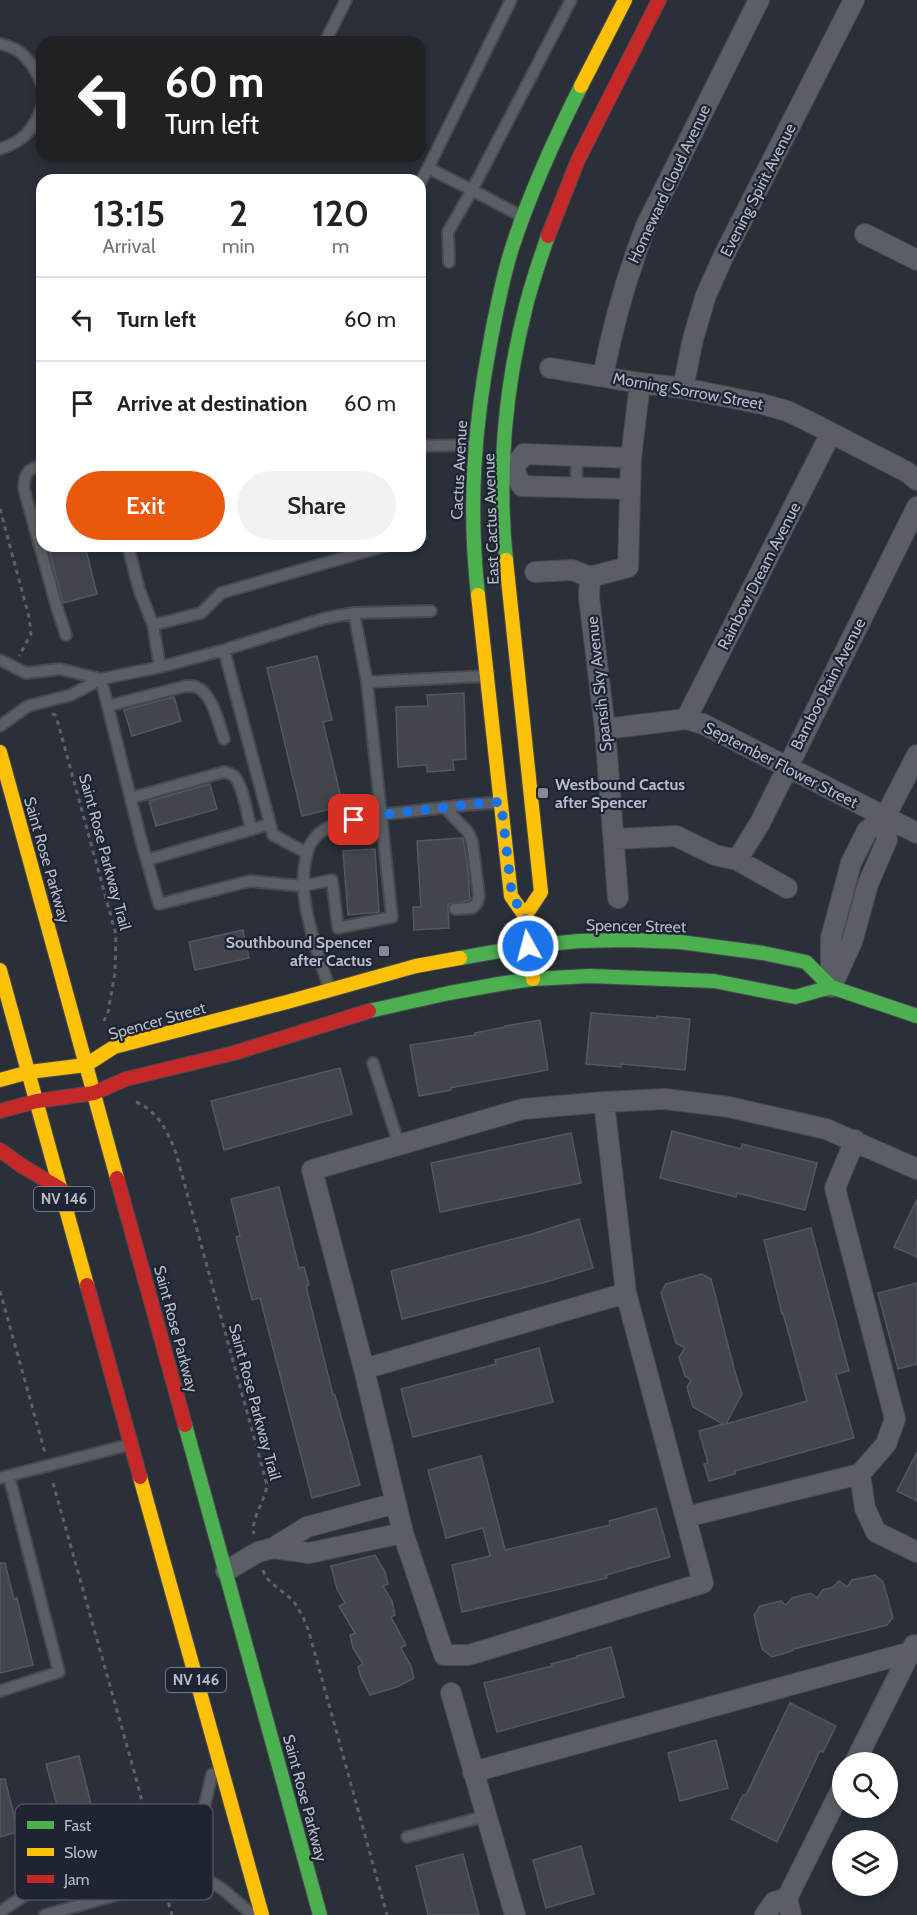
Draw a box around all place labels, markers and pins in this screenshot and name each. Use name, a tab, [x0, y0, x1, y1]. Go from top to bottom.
place label: Westbound Cactus after Spencer	[555, 775, 685, 812]
marker: Westbound Cactus after Spencer	[536, 786, 550, 800]
pin	[328, 794, 379, 845]
place label: Southbound Spencer after Cactus	[226, 933, 373, 970]
marker: Southbound Spencer after Cactus	[377, 944, 391, 958]

